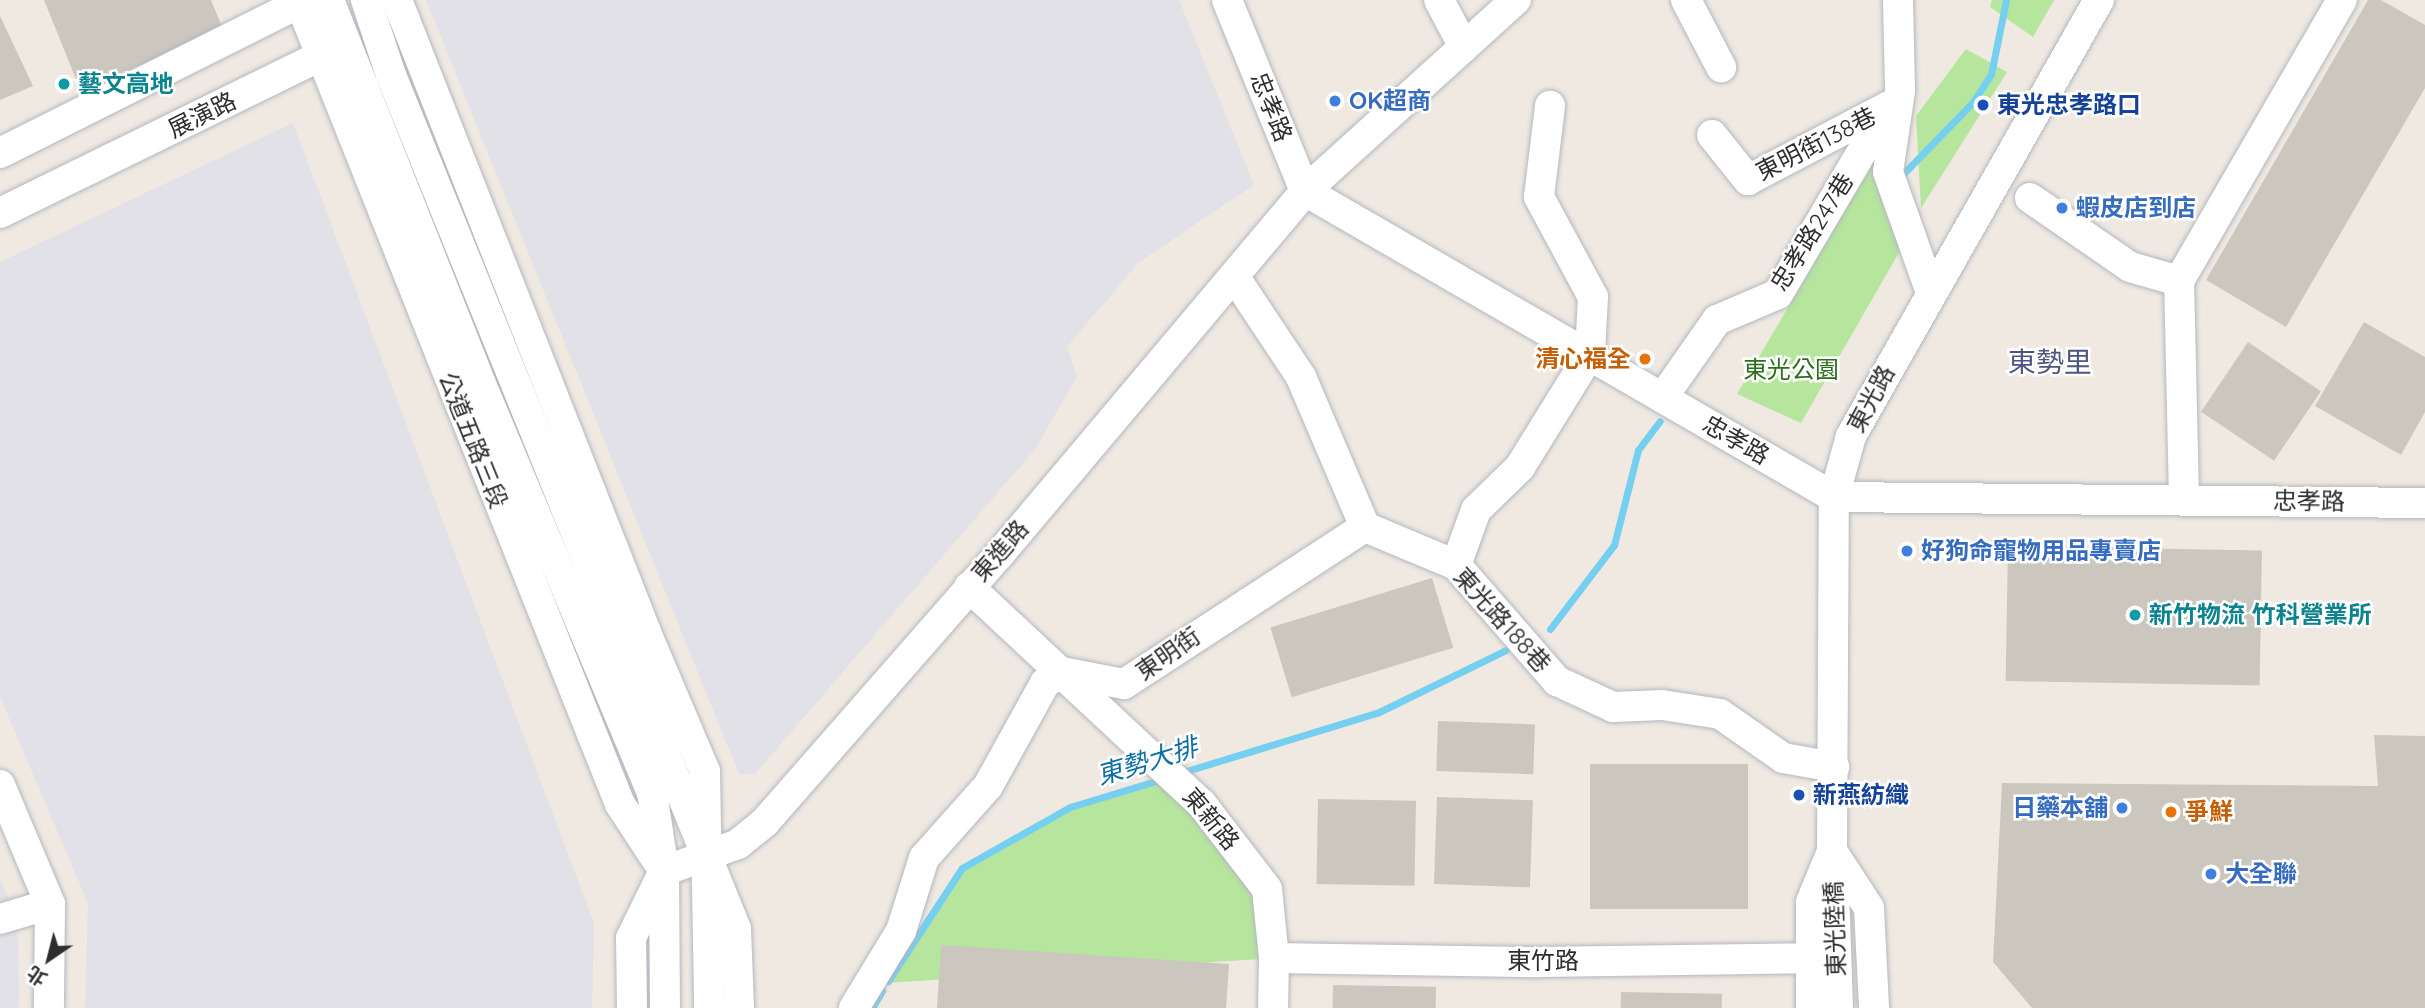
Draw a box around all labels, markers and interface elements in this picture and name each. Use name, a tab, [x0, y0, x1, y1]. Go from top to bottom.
street label: 忠孝路	[1244, 68, 1298, 146]
place label: 藝文高地	[78, 70, 174, 98]
marker: 藝文高地	[56, 76, 72, 92]
street label: 展演路	[163, 86, 241, 144]
place label: OK超商	[1349, 87, 1431, 115]
place label: 東光忠孝路口	[1997, 91, 2141, 119]
marker: OK超商	[1327, 93, 1343, 109]
marker: 東光忠孝路口	[1975, 97, 1991, 113]
street label: 東明街138巷	[1751, 102, 1881, 186]
street label: 忠孝路247巷	[1765, 168, 1859, 296]
place label: 蝦皮店到店	[2076, 194, 2196, 222]
marker: 蝦皮店到店	[2054, 200, 2070, 216]
place label: 清心福全	[1535, 345, 1631, 373]
district label: 東勢里	[2008, 345, 2092, 379]
marker: 清心福全	[1637, 351, 1653, 367]
park label: 東光公園	[1743, 356, 1839, 384]
street label: 東光路	[1841, 360, 1901, 438]
street label: 公道五路三段	[433, 368, 513, 512]
street label: 忠孝路	[1698, 410, 1774, 470]
street label: 忠孝路	[2273, 486, 2345, 516]
street label: 東進路	[966, 514, 1034, 588]
place label: 好狗命寵物用品專賣店	[1921, 537, 2161, 565]
marker: 好狗命寵物用品專賣店	[1899, 543, 1915, 559]
street label: 東光路188巷	[1448, 562, 1556, 678]
place label: 新竹物流 竹科營業所	[2149, 601, 2372, 629]
marker: 新竹物流 竹科營業所	[2127, 607, 2143, 623]
street label: 東明街	[1130, 622, 1206, 686]
water label: 東勢大排	[1093, 731, 1201, 791]
place label: 新燕紡織	[1813, 781, 1909, 809]
street label: 東新路	[1177, 782, 1245, 856]
marker: 新燕紡織	[1791, 787, 1807, 803]
place label: 日藥本舖	[2012, 794, 2108, 822]
place label: 爭鮮	[2185, 798, 2233, 826]
marker: 日藥本舖	[2114, 800, 2130, 816]
marker: 爭鮮	[2163, 804, 2179, 820]
place label: 大全聯	[2225, 860, 2297, 888]
marker: 大全聯	[2203, 866, 2219, 882]
street label: 東光陸橋	[1819, 881, 1851, 977]
north arrow	[14, 924, 84, 994]
street label: 東竹路	[1507, 947, 1579, 975]
text: 北	[22, 961, 52, 991]

